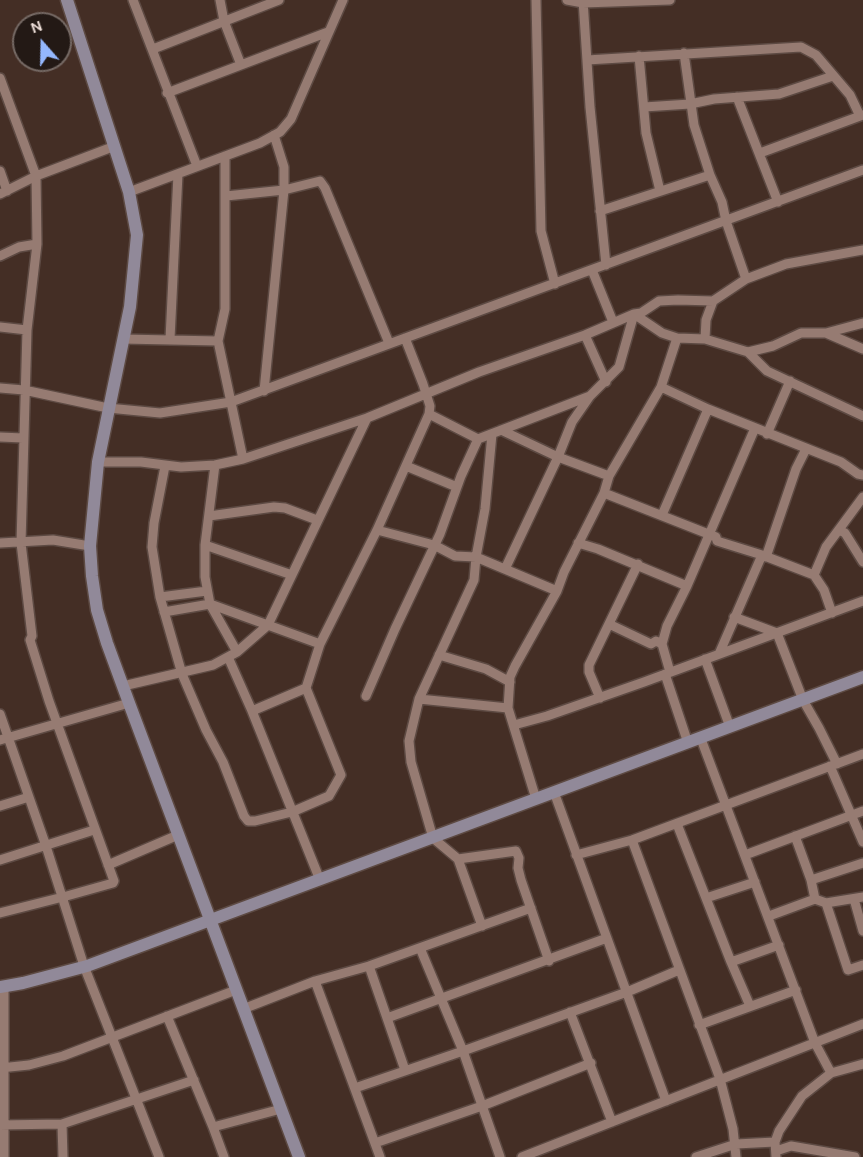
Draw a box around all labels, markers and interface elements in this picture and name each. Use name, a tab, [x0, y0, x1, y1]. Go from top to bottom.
north arrow	[12, 12, 72, 72]
text: N	[28, 16, 45, 37]

